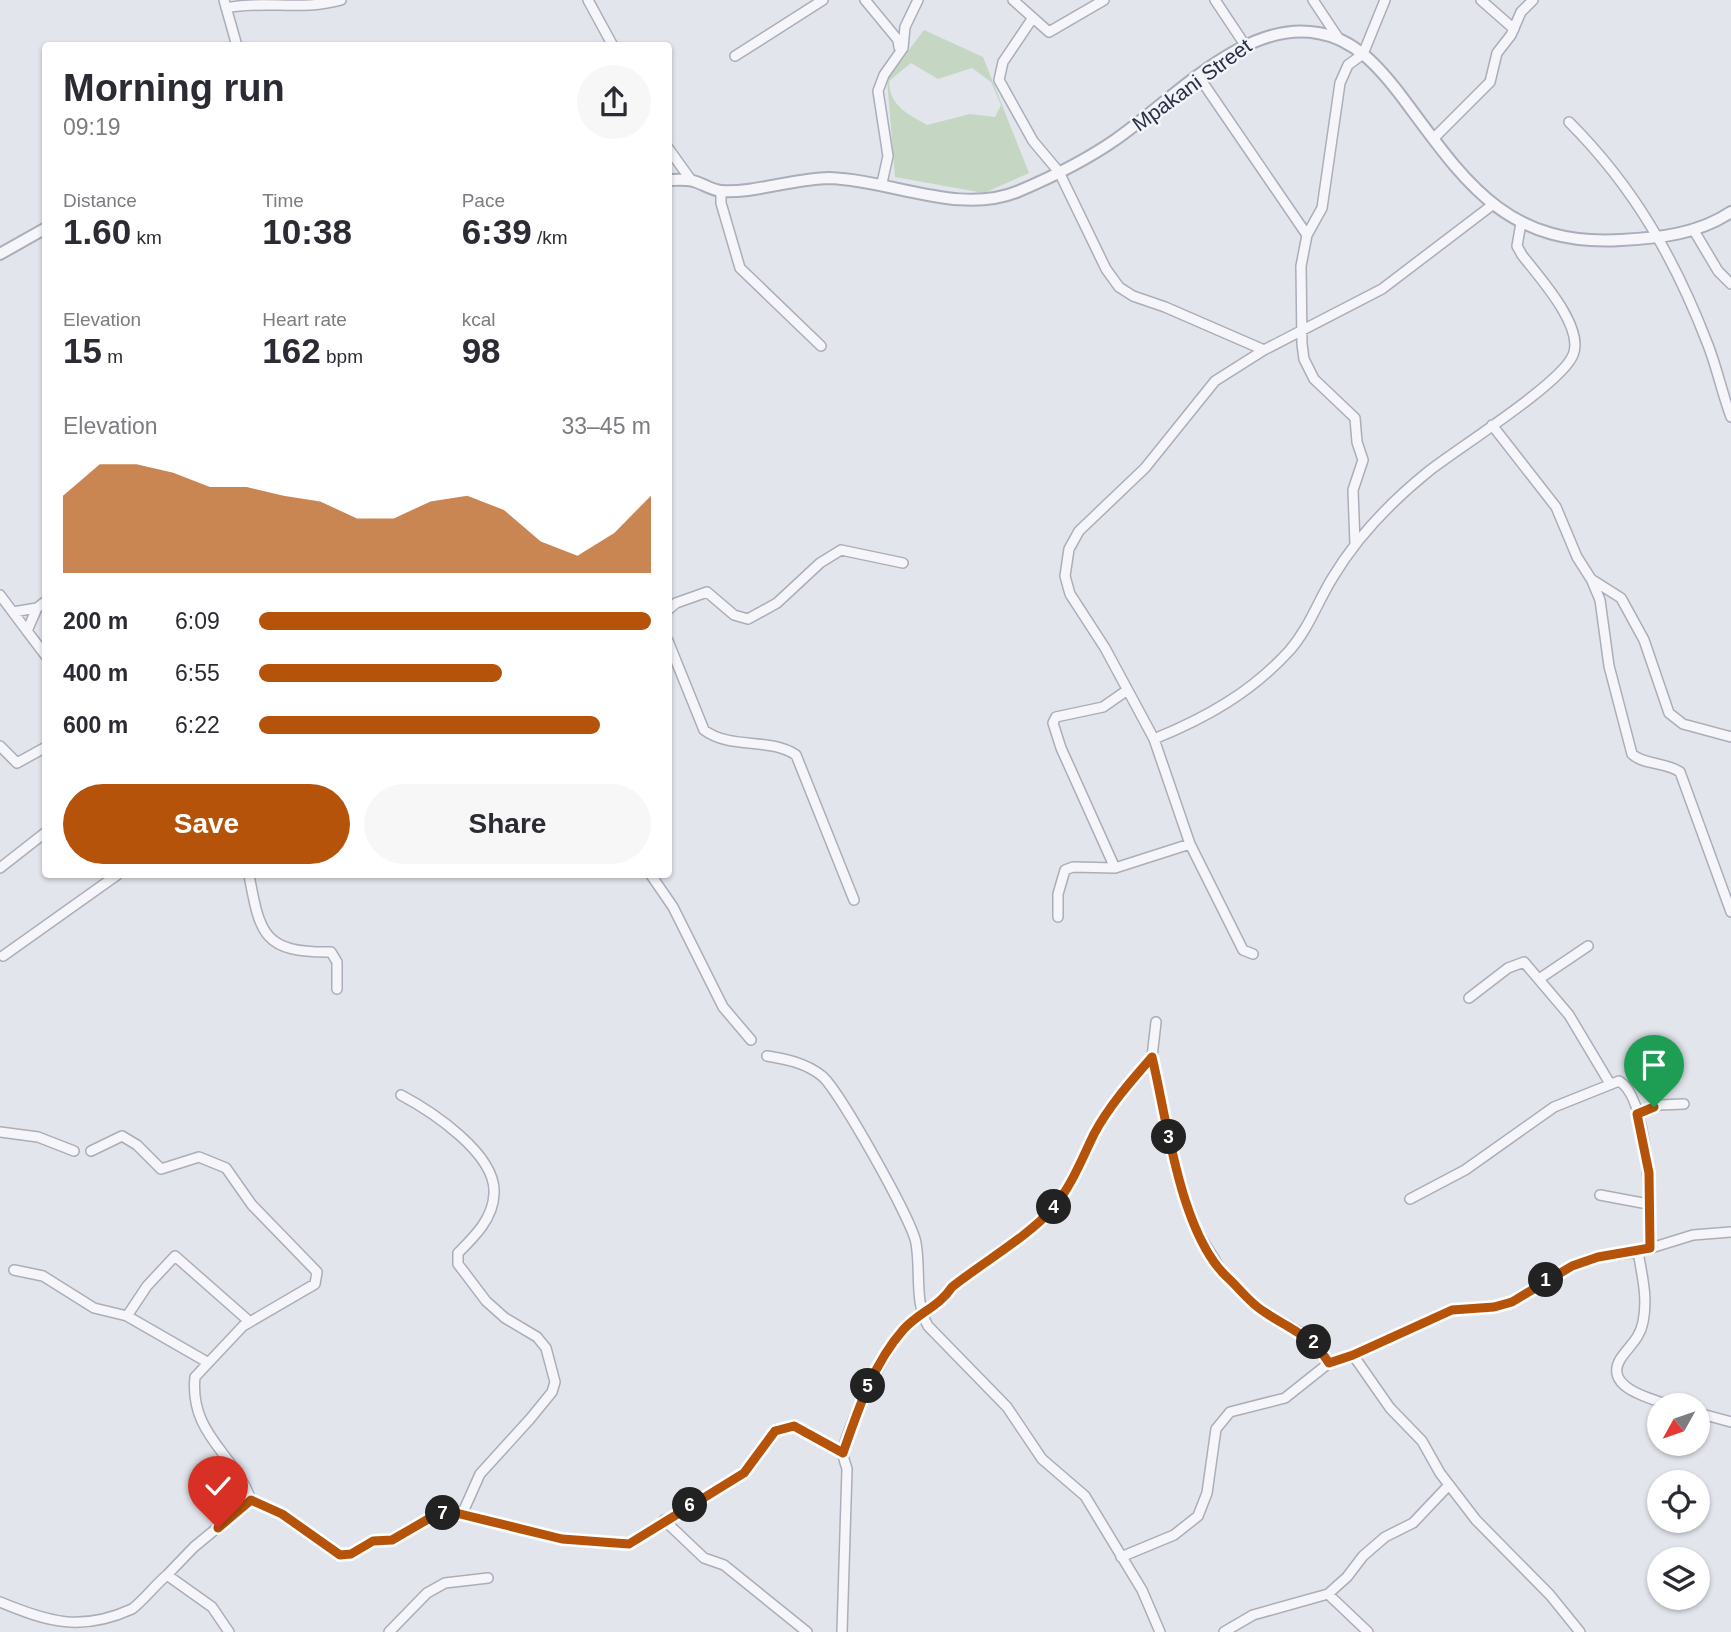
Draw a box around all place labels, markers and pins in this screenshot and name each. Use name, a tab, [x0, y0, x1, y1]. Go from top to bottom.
pin	[1624, 1035, 1684, 1107]
pin: 3	[1152, 1120, 1186, 1154]
pin: 4	[1036, 1190, 1072, 1224]
pin: 1	[1528, 1262, 1564, 1298]
pin: 2	[1296, 1324, 1332, 1360]
pin: 5	[850, 1368, 886, 1404]
pin	[188, 1456, 248, 1528]
pin: 6	[672, 1488, 708, 1522]
pin: 7	[426, 1496, 460, 1530]

